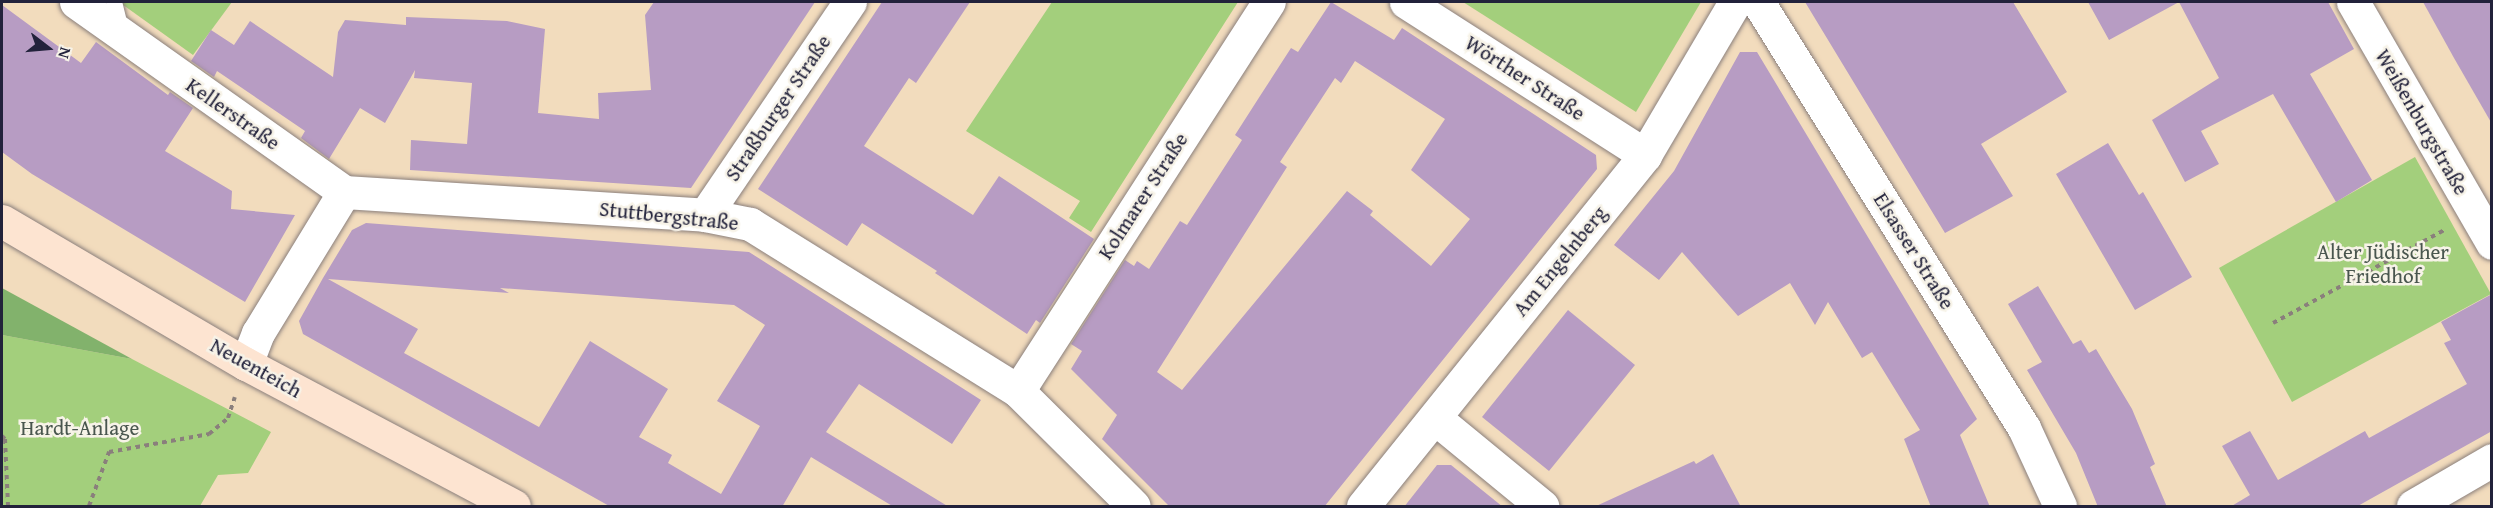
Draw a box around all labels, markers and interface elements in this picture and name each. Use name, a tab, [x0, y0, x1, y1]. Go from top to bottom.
north arrow	[18, 18, 78, 78]
street label: Straßburger Straße	[720, 30, 836, 186]
street label: Wörther Straße	[1460, 30, 1590, 126]
text: N	[52, 45, 78, 61]
street label: Weißenburgstraße	[2370, 45, 2474, 199]
street label: Kellerstraße	[181, 72, 285, 156]
street label: Kolmarer Straße	[1093, 128, 1193, 264]
street label: Elsasser Straße	[1868, 188, 1960, 314]
street label: Stuttbergstraße	[598, 196, 740, 236]
street label: Am Engelnberg	[1508, 201, 1612, 321]
park label: Alter Jüdischer Friedhof	[2317, 239, 2449, 289]
street label: Neuenteich	[206, 333, 306, 403]
park label: Hardt-Anlage	[21, 415, 139, 441]

